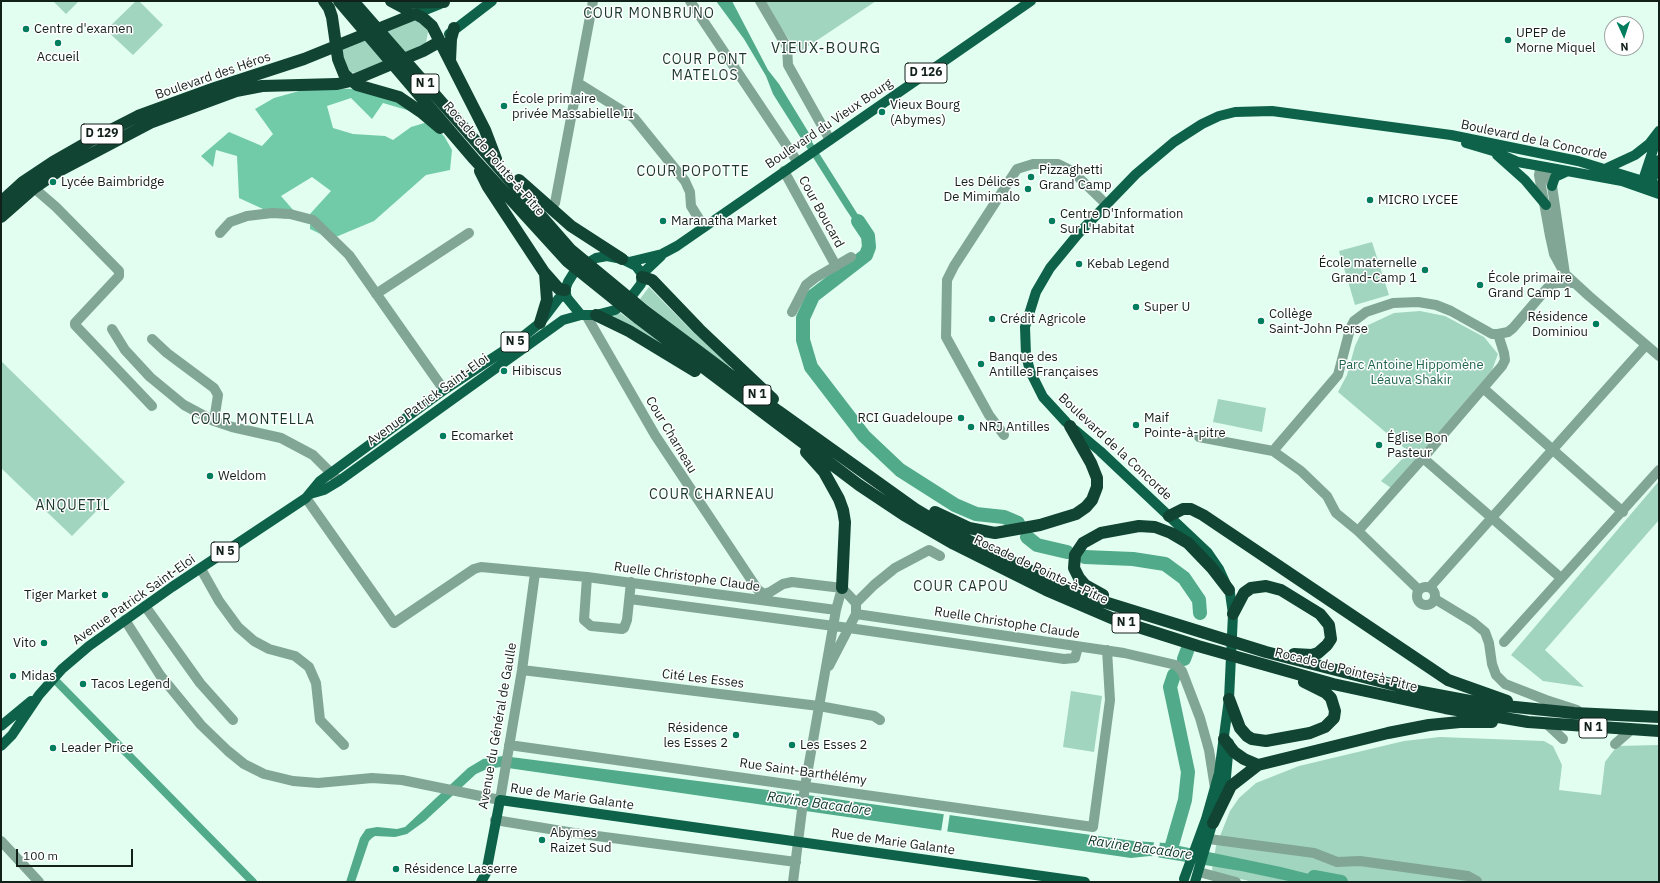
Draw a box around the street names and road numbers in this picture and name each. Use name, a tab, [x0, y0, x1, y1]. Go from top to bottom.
street label: Boulevard des Héros	[153, 49, 273, 103]
road number: D 126	[905, 63, 947, 83]
road number: N 1	[411, 74, 439, 94]
street label: Boulevard du Vieux Bourg	[762, 76, 896, 172]
street label: Rocade de Pointe-à-Pitre	[440, 99, 548, 219]
street label: Boulevard de la Concorde	[1459, 117, 1609, 163]
road number: D 129	[81, 124, 123, 144]
street label: Cour Boucard	[795, 173, 847, 251]
road number: N 5	[501, 332, 529, 352]
street label: Avenue Patrick Saint-Eloi	[364, 351, 492, 449]
road number: N 1	[743, 385, 771, 405]
street label: Boulevard de la Concorde	[1055, 390, 1175, 504]
street label: Cour Charneau	[642, 394, 700, 476]
street label: Rocade de Pointe-à-Pitre	[971, 532, 1111, 608]
road number: N 5	[211, 542, 239, 562]
street label: Avenue Patrick Saint-Eloi	[70, 552, 198, 648]
street label: Ruelle Christophe Claude	[613, 559, 761, 595]
street label: Ruelle Christophe Claude	[933, 604, 1081, 642]
road number: N 1	[1112, 613, 1140, 633]
street label: Avenue du Général de Gaulle	[476, 642, 520, 810]
street label: Rocade de Pointe-à-Pitre	[1273, 645, 1419, 695]
street label: Cité Les Esses	[661, 666, 745, 692]
road number: N 1	[1579, 718, 1607, 738]
street label: Rue Saint-Barthélémy	[738, 755, 868, 789]
street label: Rue de Marie Galante	[509, 781, 635, 813]
street label: Rue de Marie Galante	[830, 826, 956, 858]

